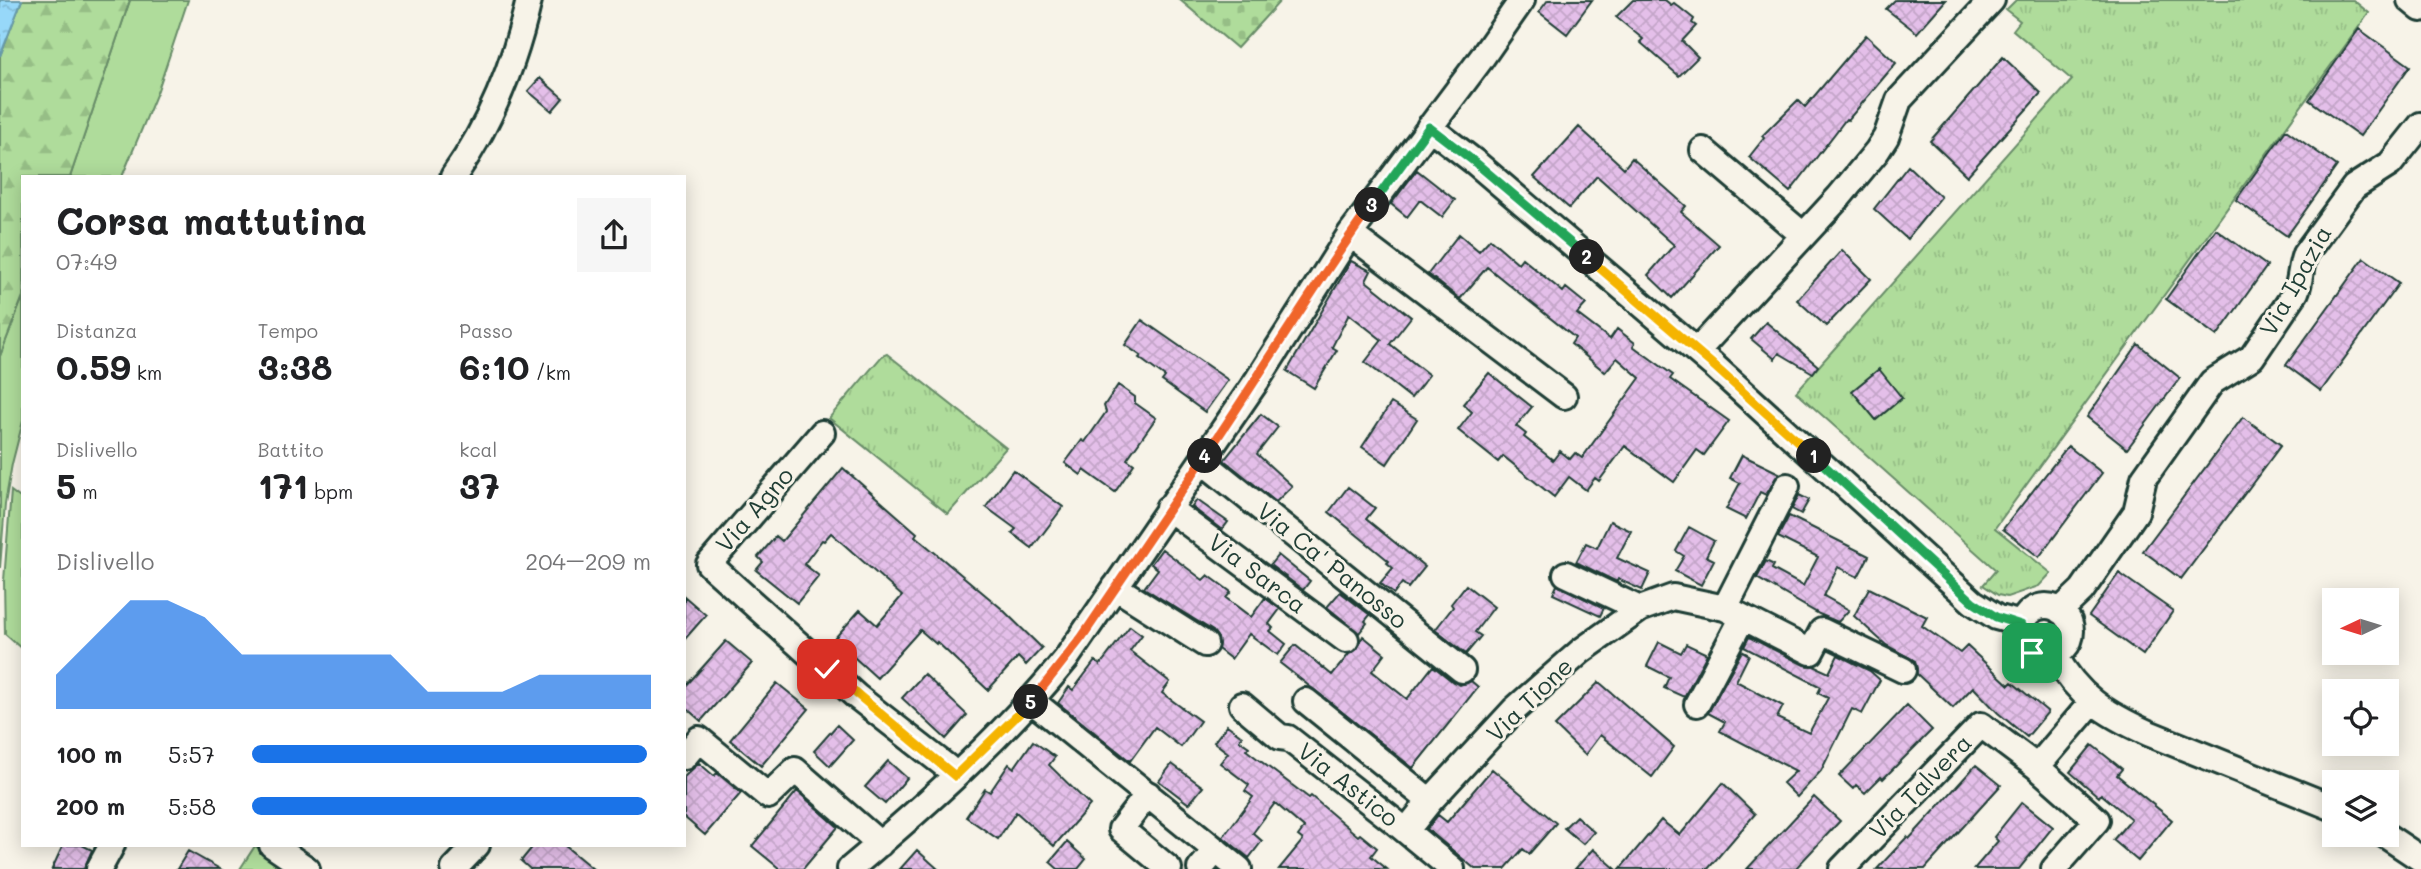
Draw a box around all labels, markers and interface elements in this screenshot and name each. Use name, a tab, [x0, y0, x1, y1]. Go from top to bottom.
pin: 3	[1354, 188, 1390, 222]
text: 3	[1366, 192, 1377, 217]
text: Corsa mattutina	[56, 195, 367, 245]
button: share	[577, 198, 651, 272]
street label: Via Ipazia	[2252, 220, 2338, 341]
pin: 2	[1570, 240, 1604, 274]
text: 2	[1581, 244, 1592, 269]
text: 07:49	[56, 246, 117, 276]
text: Distanza	[56, 318, 137, 343]
text: Tempo	[258, 318, 318, 343]
text: Passo	[459, 318, 513, 343]
text: 0.59	[56, 343, 131, 389]
text: 3:38	[258, 343, 332, 389]
text: 6:10	[459, 343, 530, 389]
text: km	[131, 360, 162, 385]
text: /km	[530, 360, 571, 385]
text: Dislivello	[56, 437, 137, 462]
text: Battito	[258, 437, 323, 462]
text: kcal	[459, 437, 497, 462]
pin: 4	[1188, 438, 1222, 474]
pin: 1	[1797, 438, 1832, 474]
text: 4	[1198, 443, 1211, 468]
text: 1	[1809, 443, 1818, 468]
street label: Via Agno	[708, 460, 800, 558]
text: 5	[56, 462, 76, 508]
text: 171	[258, 462, 308, 508]
text: 37	[459, 462, 500, 508]
text: m	[76, 479, 98, 504]
text: bpm	[308, 479, 353, 504]
street label: Via Ca' Panosso	[1251, 495, 1415, 635]
street label: Via Sarca	[1203, 526, 1313, 620]
text: Dislivello	[56, 546, 154, 576]
text: 204–209 m	[525, 546, 651, 576]
north arrow	[2322, 588, 2399, 665]
map controls	[2322, 588, 2399, 847]
pin	[2002, 623, 2062, 683]
icon: arrive	[2013, 634, 2051, 672]
pin	[797, 639, 857, 699]
icon: check	[808, 650, 846, 688]
street label: Via Tione	[1479, 650, 1579, 748]
button: locate	[2322, 679, 2399, 756]
pin: 5	[1014, 684, 1048, 720]
text: 5	[1025, 689, 1036, 714]
street label: Via Talvera	[1862, 727, 1978, 845]
street label: Via Astico	[1292, 735, 1406, 833]
text: 100 m	[56, 739, 122, 769]
text: 5:57	[168, 739, 215, 769]
button: layers	[2322, 770, 2399, 847]
text: 200 m	[56, 791, 125, 821]
text: 5:58	[168, 791, 216, 821]

